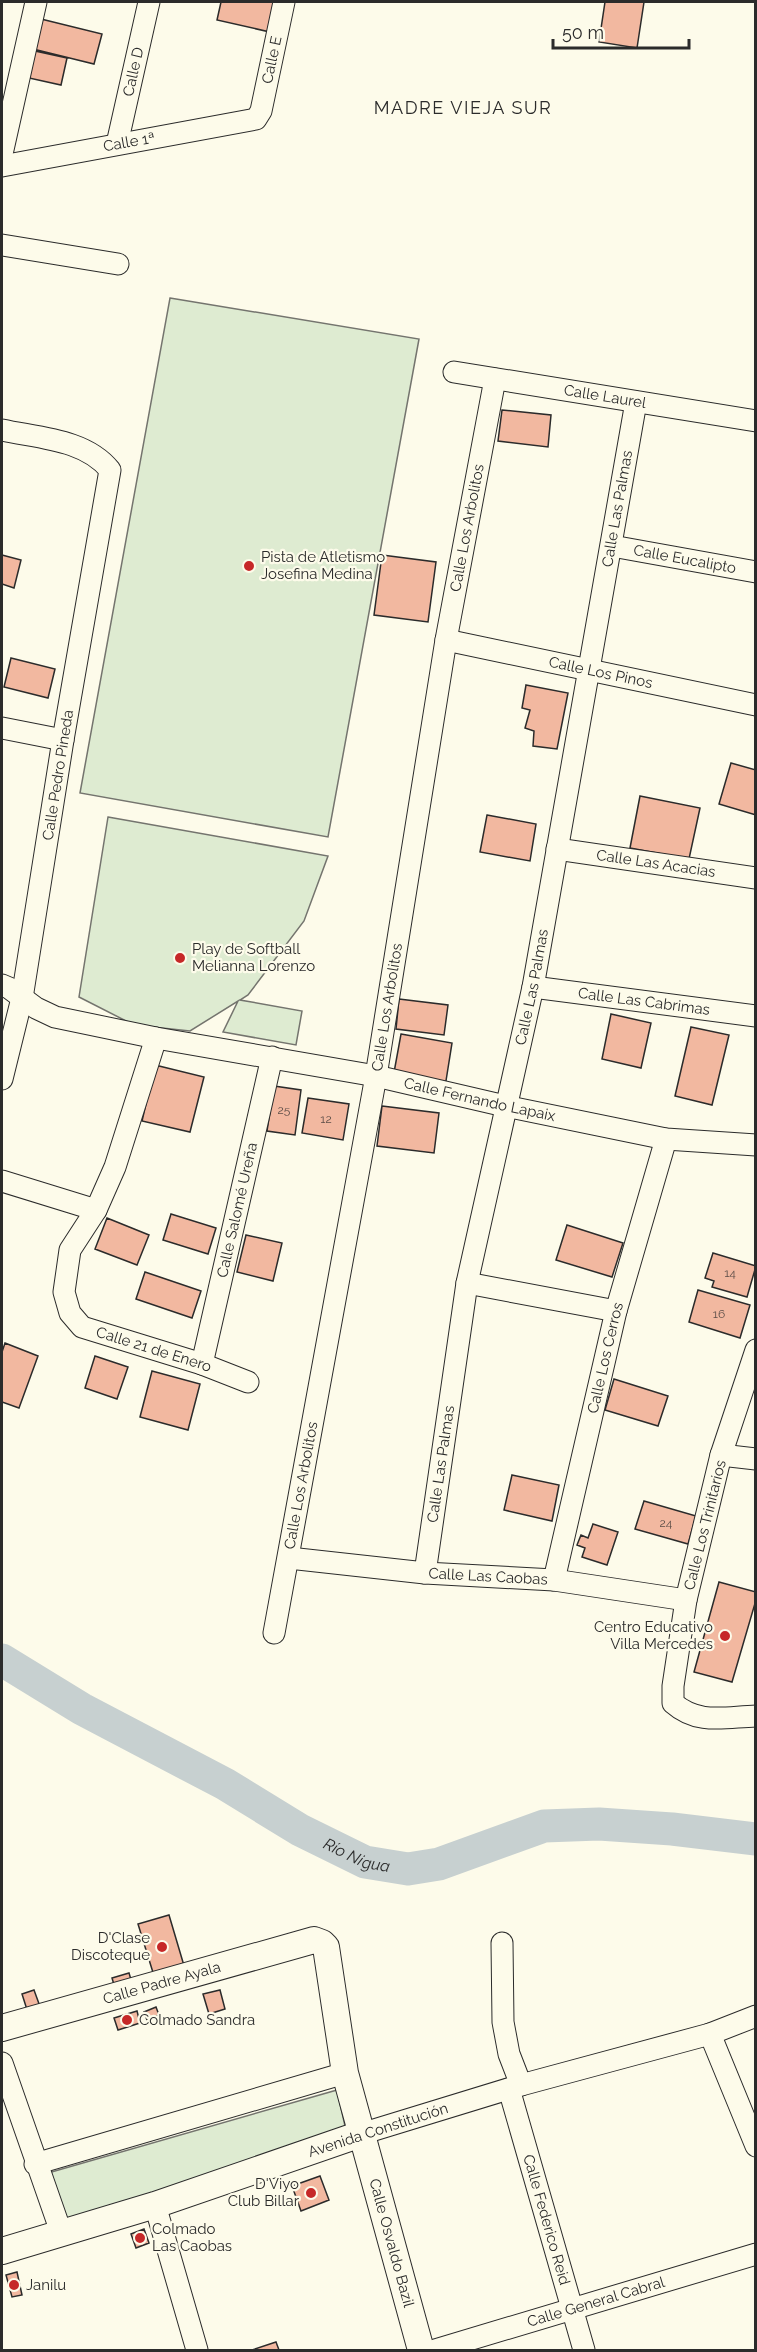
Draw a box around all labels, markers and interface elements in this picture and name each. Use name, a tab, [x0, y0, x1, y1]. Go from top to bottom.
scale bar	[553, 12, 690, 50]
text: 50 m	[562, 22, 604, 43]
street label: Calle E	[258, 34, 286, 85]
street label: Calle D	[119, 45, 148, 98]
district label: MADRE VIEJA SUR	[374, 97, 552, 118]
street label: Calle 1ª	[102, 129, 156, 155]
street label: Calle Laurel	[563, 381, 648, 412]
street label: Calle Las Palmas	[598, 449, 636, 568]
street label: Calle Los Arbolitos	[446, 462, 488, 593]
street label: Calle Eucalipto	[632, 541, 738, 577]
place label: Pista de Atletismo Josefina Medina	[261, 548, 385, 583]
marker: Pista de Atletismo Josefina Medina	[242, 559, 256, 573]
street label: Calle Los Pinos	[547, 653, 654, 692]
street label: Calle Pedro Pineda	[39, 708, 77, 842]
street label: Calle Las Acacias	[595, 846, 717, 881]
street label: Calle Las Palmas	[511, 928, 552, 1047]
place label: Play de Softball Melianna Lorenzo	[192, 940, 315, 975]
street label: Calle Los Arbolitos	[368, 942, 406, 1073]
marker: Play de Softball Melianna Lorenzo	[173, 951, 187, 965]
street label: Calle Las Cabrimas	[577, 984, 711, 1019]
street label: Calle Fernando Lapaix	[402, 1074, 557, 1125]
house number: 25	[278, 1103, 291, 1117]
house number: 12	[320, 1112, 332, 1126]
street label: Calle Salomé Ureña	[213, 1141, 261, 1279]
house number: 14	[724, 1266, 736, 1280]
street label: Calle Los Cerros	[584, 1300, 627, 1415]
house number: 16	[713, 1307, 725, 1321]
street label: Calle 21 de Enero	[94, 1323, 214, 1376]
street label: Calle Las Palmas	[423, 1404, 458, 1524]
street label: Calle Los Arbolitos	[280, 1420, 322, 1551]
street label: Calle Los Trinitarios	[680, 1458, 730, 1592]
house number: 24	[660, 1516, 673, 1530]
street label: Calle Las Caobas	[428, 1564, 548, 1589]
place label: Centro Educativo Villa Mercedes	[594, 1618, 713, 1653]
marker: Centro Educativo Villa Mercedes	[718, 1629, 732, 1643]
water label: Río Nigua	[321, 1834, 392, 1876]
place label: D'Clase Discoteque	[71, 1929, 150, 1964]
marker: D'Clase Discoteque	[155, 1940, 169, 1954]
street label: Calle Padre Ayala	[101, 1958, 223, 2008]
place label: Colmado Sandra	[139, 2011, 255, 2029]
marker: Colmado Sandra	[120, 2013, 134, 2027]
street label: Avenida Constitución	[306, 2099, 450, 2161]
street label: Calle Federico Reid	[519, 2152, 574, 2287]
place label: D'Viyo Club Billar	[228, 2175, 300, 2210]
street label: Calle Osvaldo Bazil	[365, 2176, 418, 2310]
marker: D'Viyo Club Billar	[304, 2186, 318, 2200]
place label: Colmado Las Caobas	[152, 2220, 232, 2255]
marker: Colmado Las Caobas	[133, 2231, 147, 2245]
street label: Calle General Cabral	[525, 2273, 668, 2331]
place label: Janilu	[26, 2276, 66, 2294]
marker: Janilu	[7, 2278, 21, 2292]

